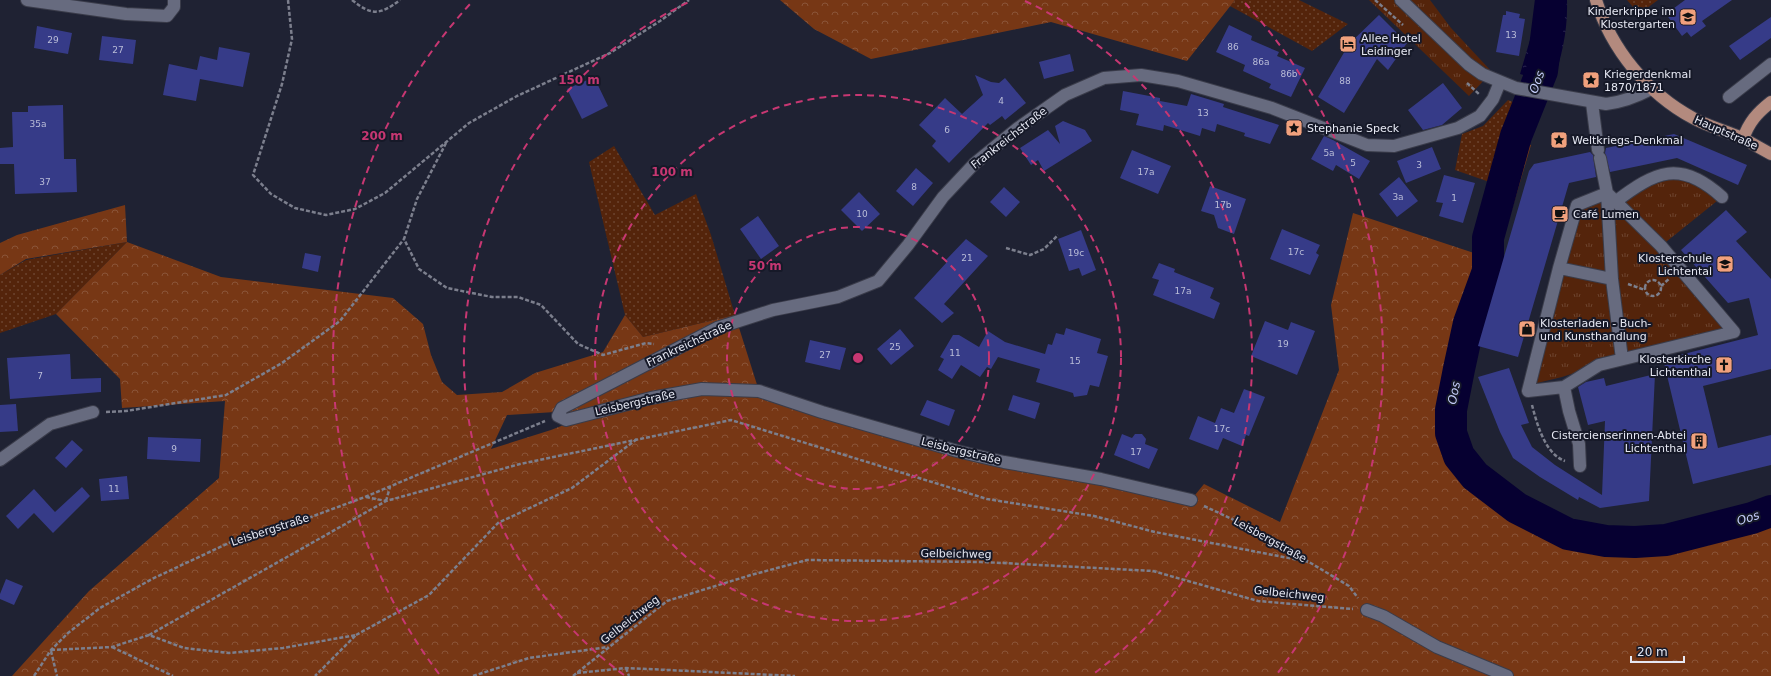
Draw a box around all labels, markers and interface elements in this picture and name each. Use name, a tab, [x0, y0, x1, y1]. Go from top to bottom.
place label: Kinderkrippe im Klostergarten	[1588, 5, 1675, 31]
school or university icon: Kinderkrippe im Klostergarten	[1678, 7, 1698, 27]
house number: 13	[1505, 30, 1517, 40]
place label: Allee Hotel Leidinger	[1361, 32, 1421, 58]
hotel icon: Allee Hotel Leidinger	[1338, 34, 1358, 54]
house number: 29	[47, 35, 59, 45]
house number: 86	[1227, 42, 1239, 52]
house number: 27	[112, 45, 124, 55]
house number: 86a	[1253, 57, 1269, 67]
place label: Kriegerdenkmal 1870/1871	[1604, 68, 1691, 94]
house number: 86b	[1280, 69, 1298, 79]
water label: Oos	[1526, 69, 1548, 95]
place icon: Kriegerdenkmal 1870/1871	[1581, 70, 1601, 90]
text: 150 m	[558, 73, 600, 87]
house number: 88	[1339, 76, 1351, 86]
house number: 4	[998, 96, 1004, 106]
street label: Frankreichstraße	[969, 104, 1050, 172]
house number: 13	[1197, 108, 1209, 118]
street label: Hauptstraße	[1692, 113, 1760, 153]
place icon: Stephanie Speck	[1284, 118, 1304, 138]
house number: 35a	[30, 119, 46, 129]
place label: Stephanie Speck	[1307, 122, 1400, 135]
house number: 6	[944, 125, 950, 135]
text: 200 m	[361, 129, 403, 143]
place icon: Weltkriegs-Denkmal	[1549, 130, 1569, 150]
place label: Weltkriegs-Denkmal	[1572, 134, 1683, 147]
house number: 5a	[1323, 148, 1335, 158]
house number: 5	[1350, 158, 1356, 168]
house number: 3	[1416, 160, 1422, 170]
text: 100 m	[651, 165, 693, 179]
house number: 17a	[1138, 167, 1154, 177]
house number: 37	[39, 177, 51, 187]
house number: 8	[911, 182, 917, 192]
house number: 3a	[1392, 192, 1404, 202]
house number: 1	[1451, 193, 1457, 203]
house number: 17b	[1214, 200, 1232, 210]
cafe icon: Café Lumen	[1550, 204, 1570, 224]
place label: Café Lumen	[1573, 208, 1639, 221]
house number: 10	[856, 209, 868, 219]
house number: 17c	[1288, 247, 1304, 257]
house number: 19c	[1068, 248, 1084, 258]
place label: Klosterschule Lichtental	[1638, 252, 1712, 278]
house number: 21	[961, 253, 973, 263]
school or university icon: Klosterschule Lichtental	[1715, 254, 1735, 274]
text: 50 m	[748, 259, 782, 273]
house number: 17a	[1175, 286, 1191, 296]
place label: Klosterladen - Buch- und Kunsthandlung	[1540, 317, 1651, 343]
street label: Frankreichstraße	[644, 319, 734, 369]
shop icon: Klosterladen - Buch- und Kunsthandlung	[1517, 319, 1537, 339]
house number: 19	[1277, 339, 1289, 349]
house number: 25	[889, 342, 901, 352]
house number: 11	[949, 348, 961, 358]
house number: 27	[819, 350, 831, 360]
centre of rings	[851, 351, 865, 365]
place label: Klosterkirche Lichtenthal	[1639, 353, 1711, 379]
church icon: Klosterkirche Lichtenthal	[1714, 355, 1734, 375]
house number: 15	[1069, 356, 1081, 366]
house number: 7	[37, 371, 43, 381]
water label: Oos	[1445, 380, 1463, 406]
street label: Leisbergstraße	[594, 387, 676, 419]
house number: 17c	[1214, 424, 1230, 434]
place label: Cistercienserinnen-Abtei Lichtenthal	[1551, 429, 1686, 455]
building icon: Cistercienserinnen-Abtei Lichtenthal	[1689, 431, 1709, 451]
street label: Leisbergstraße	[920, 435, 1002, 467]
house number: 9	[171, 444, 177, 454]
house number: 17	[1130, 447, 1142, 457]
house number: 11	[108, 484, 120, 494]
water label: Oos	[1735, 508, 1761, 528]
street label: Leisbergstraße	[229, 511, 311, 549]
street label: Leisbergstraße	[1231, 515, 1309, 566]
street label: Gelbeichweg	[920, 547, 992, 561]
street label: Gelbeichweg	[1253, 584, 1325, 604]
street label: Gelbeichweg	[598, 593, 662, 647]
scale bar	[1631, 638, 1684, 664]
text: 20 m	[1637, 645, 1668, 659]

